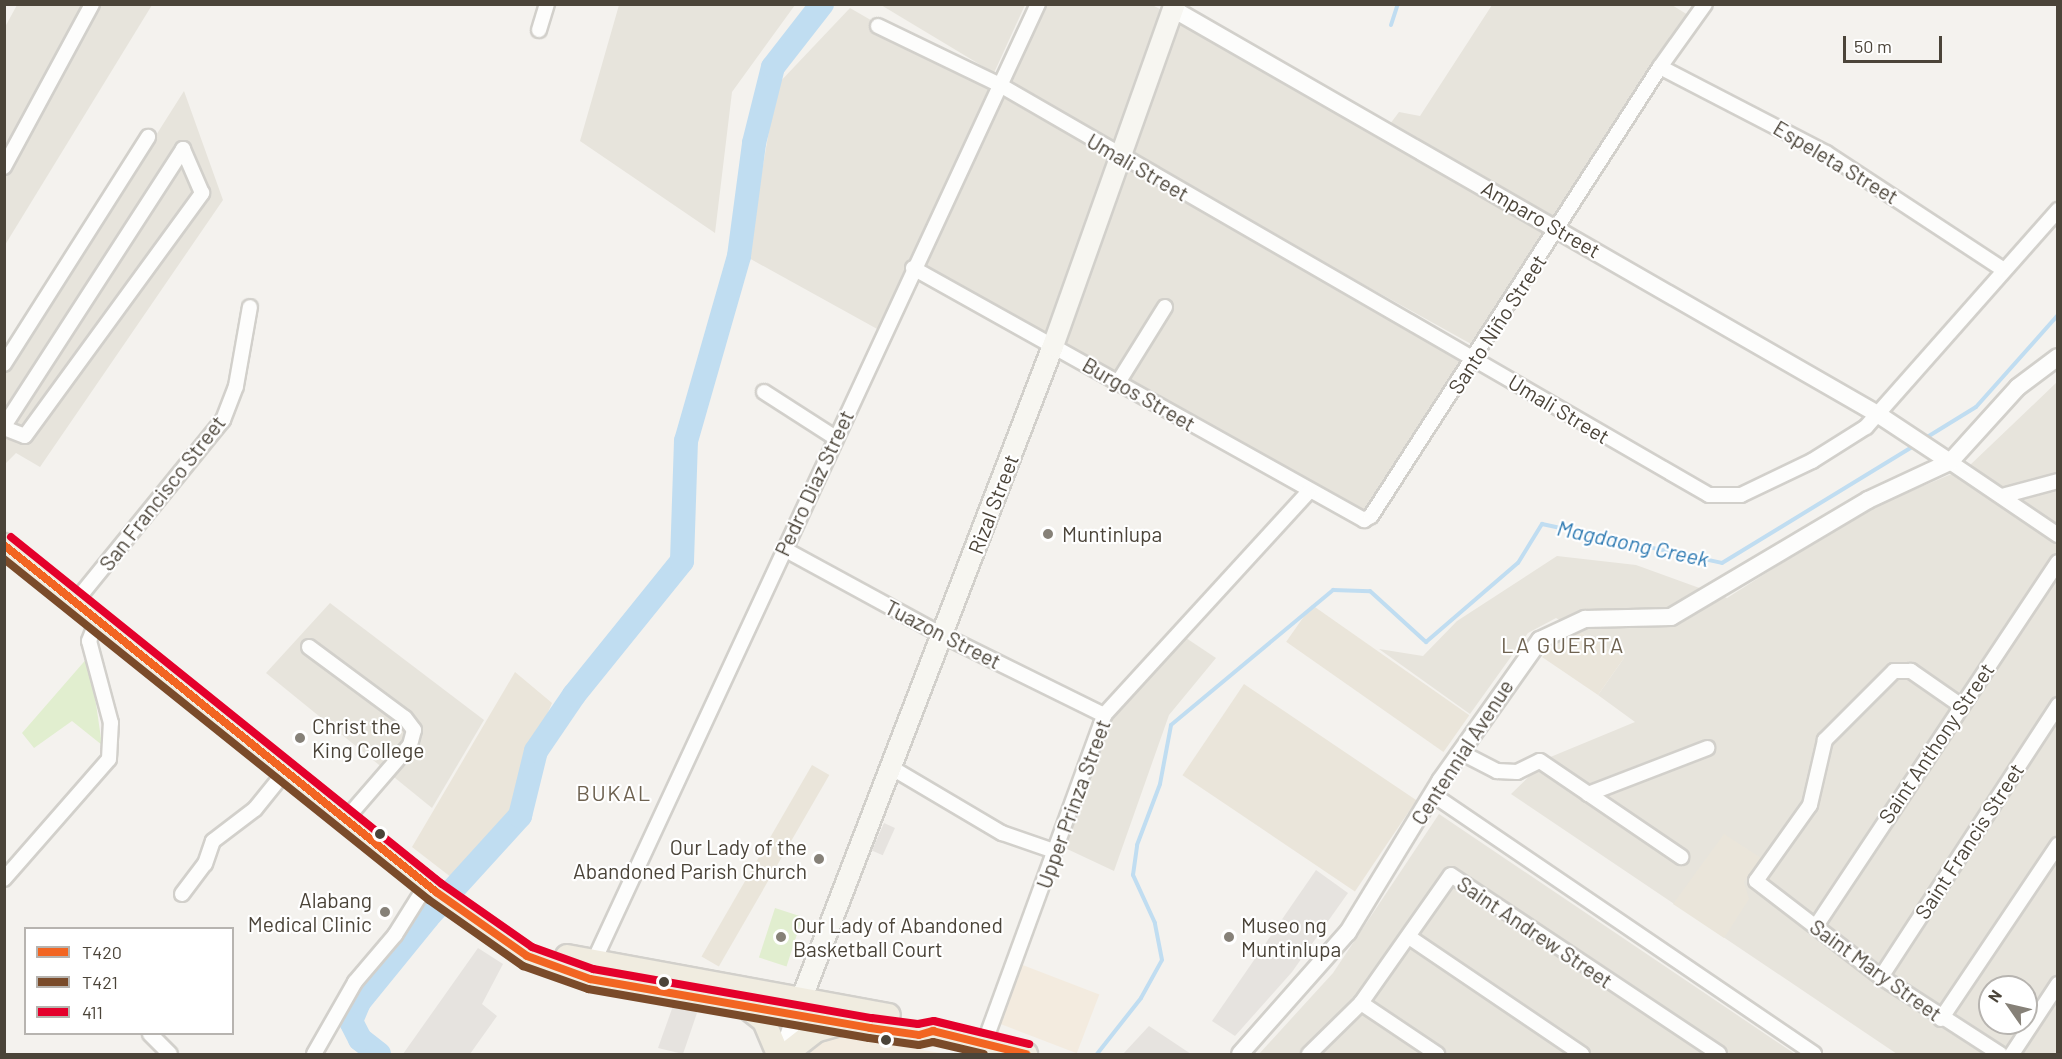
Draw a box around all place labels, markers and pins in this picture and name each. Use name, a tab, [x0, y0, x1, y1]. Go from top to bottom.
place label: Muntinlupa	[1062, 521, 1162, 547]
marker: Muntinlupa	[1039, 525, 1057, 543]
place label: Christ the King College	[312, 713, 424, 763]
marker: Christ the King College	[293, 731, 307, 745]
unlabelled marker	[374, 828, 386, 840]
place label: Our Lady of the Abandoned Parish Church	[573, 834, 807, 884]
marker: Our Lady of the Abandoned Parish Church	[812, 852, 826, 866]
place label: Alabang Medical Clinic	[248, 887, 372, 937]
marker: Alabang Medical Clinic	[376, 903, 394, 921]
place label: Our Lady of Abandoned Basketball Court	[793, 912, 1003, 962]
place label: Museo ng Muntinlupa	[1241, 912, 1341, 962]
marker: Our Lady of Abandoned Basketball Court	[774, 930, 788, 944]
marker: Museo ng Muntinlupa	[1222, 930, 1236, 944]
unlabelled marker	[658, 976, 670, 988]
unlabelled marker	[880, 1034, 892, 1046]

